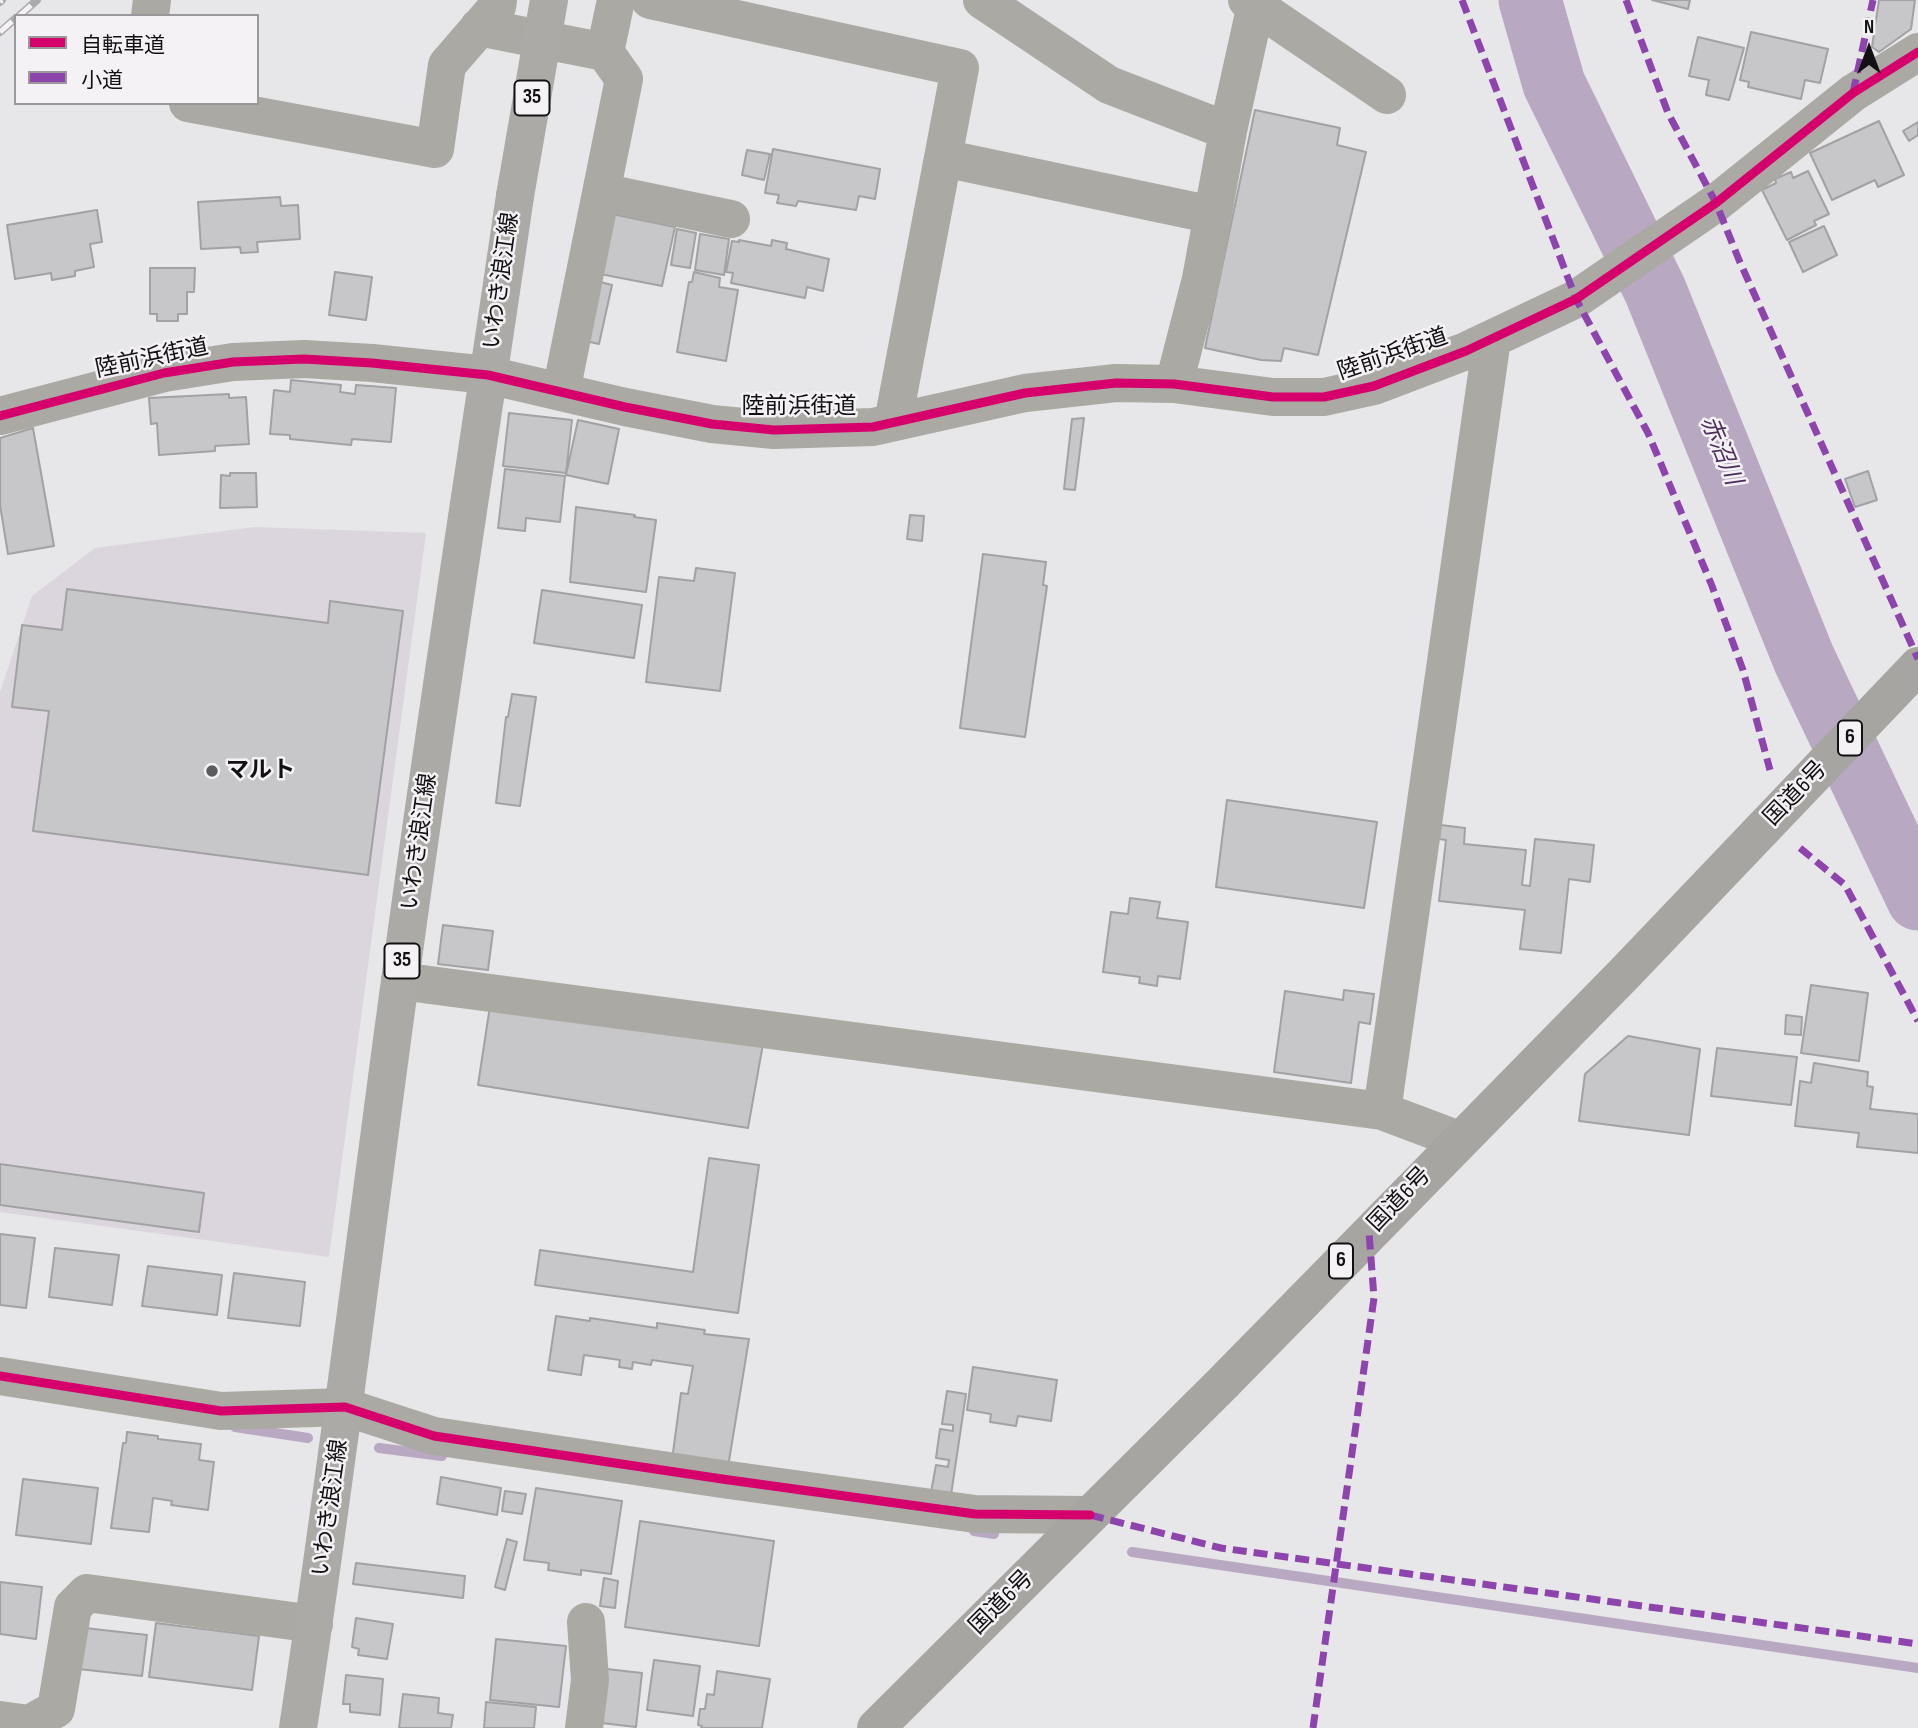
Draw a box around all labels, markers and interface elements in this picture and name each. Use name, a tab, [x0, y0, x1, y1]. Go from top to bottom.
legend	[14, 14, 259, 105]
north arrow	[1834, 14, 1904, 84]
text: N	[1864, 16, 1874, 39]
text: 自転車道	[81, 33, 165, 58]
text: 小道	[81, 68, 123, 93]
road number: 35	[514, 80, 550, 116]
street label: いわき浪江線	[479, 211, 525, 351]
street label: 陸前浜街道	[1334, 323, 1452, 387]
street label: 陸前浜街道	[93, 334, 211, 384]
street label: 陸前浜街道	[742, 393, 856, 421]
water label: 赤沼川	[1693, 412, 1747, 490]
road number: 6	[1838, 720, 1862, 756]
street label: 国道6号	[1759, 756, 1833, 832]
place label: マルト	[226, 757, 295, 785]
marker: マルト	[204, 763, 220, 779]
street label: いわき浪江線	[397, 772, 443, 912]
road number: 35	[384, 944, 420, 978]
street label: 国道6号	[1363, 1162, 1437, 1238]
road number: 6	[1329, 1244, 1353, 1278]
street label: いわき浪江線	[308, 1438, 354, 1578]
street label: 国道6号	[964, 1565, 1040, 1641]

